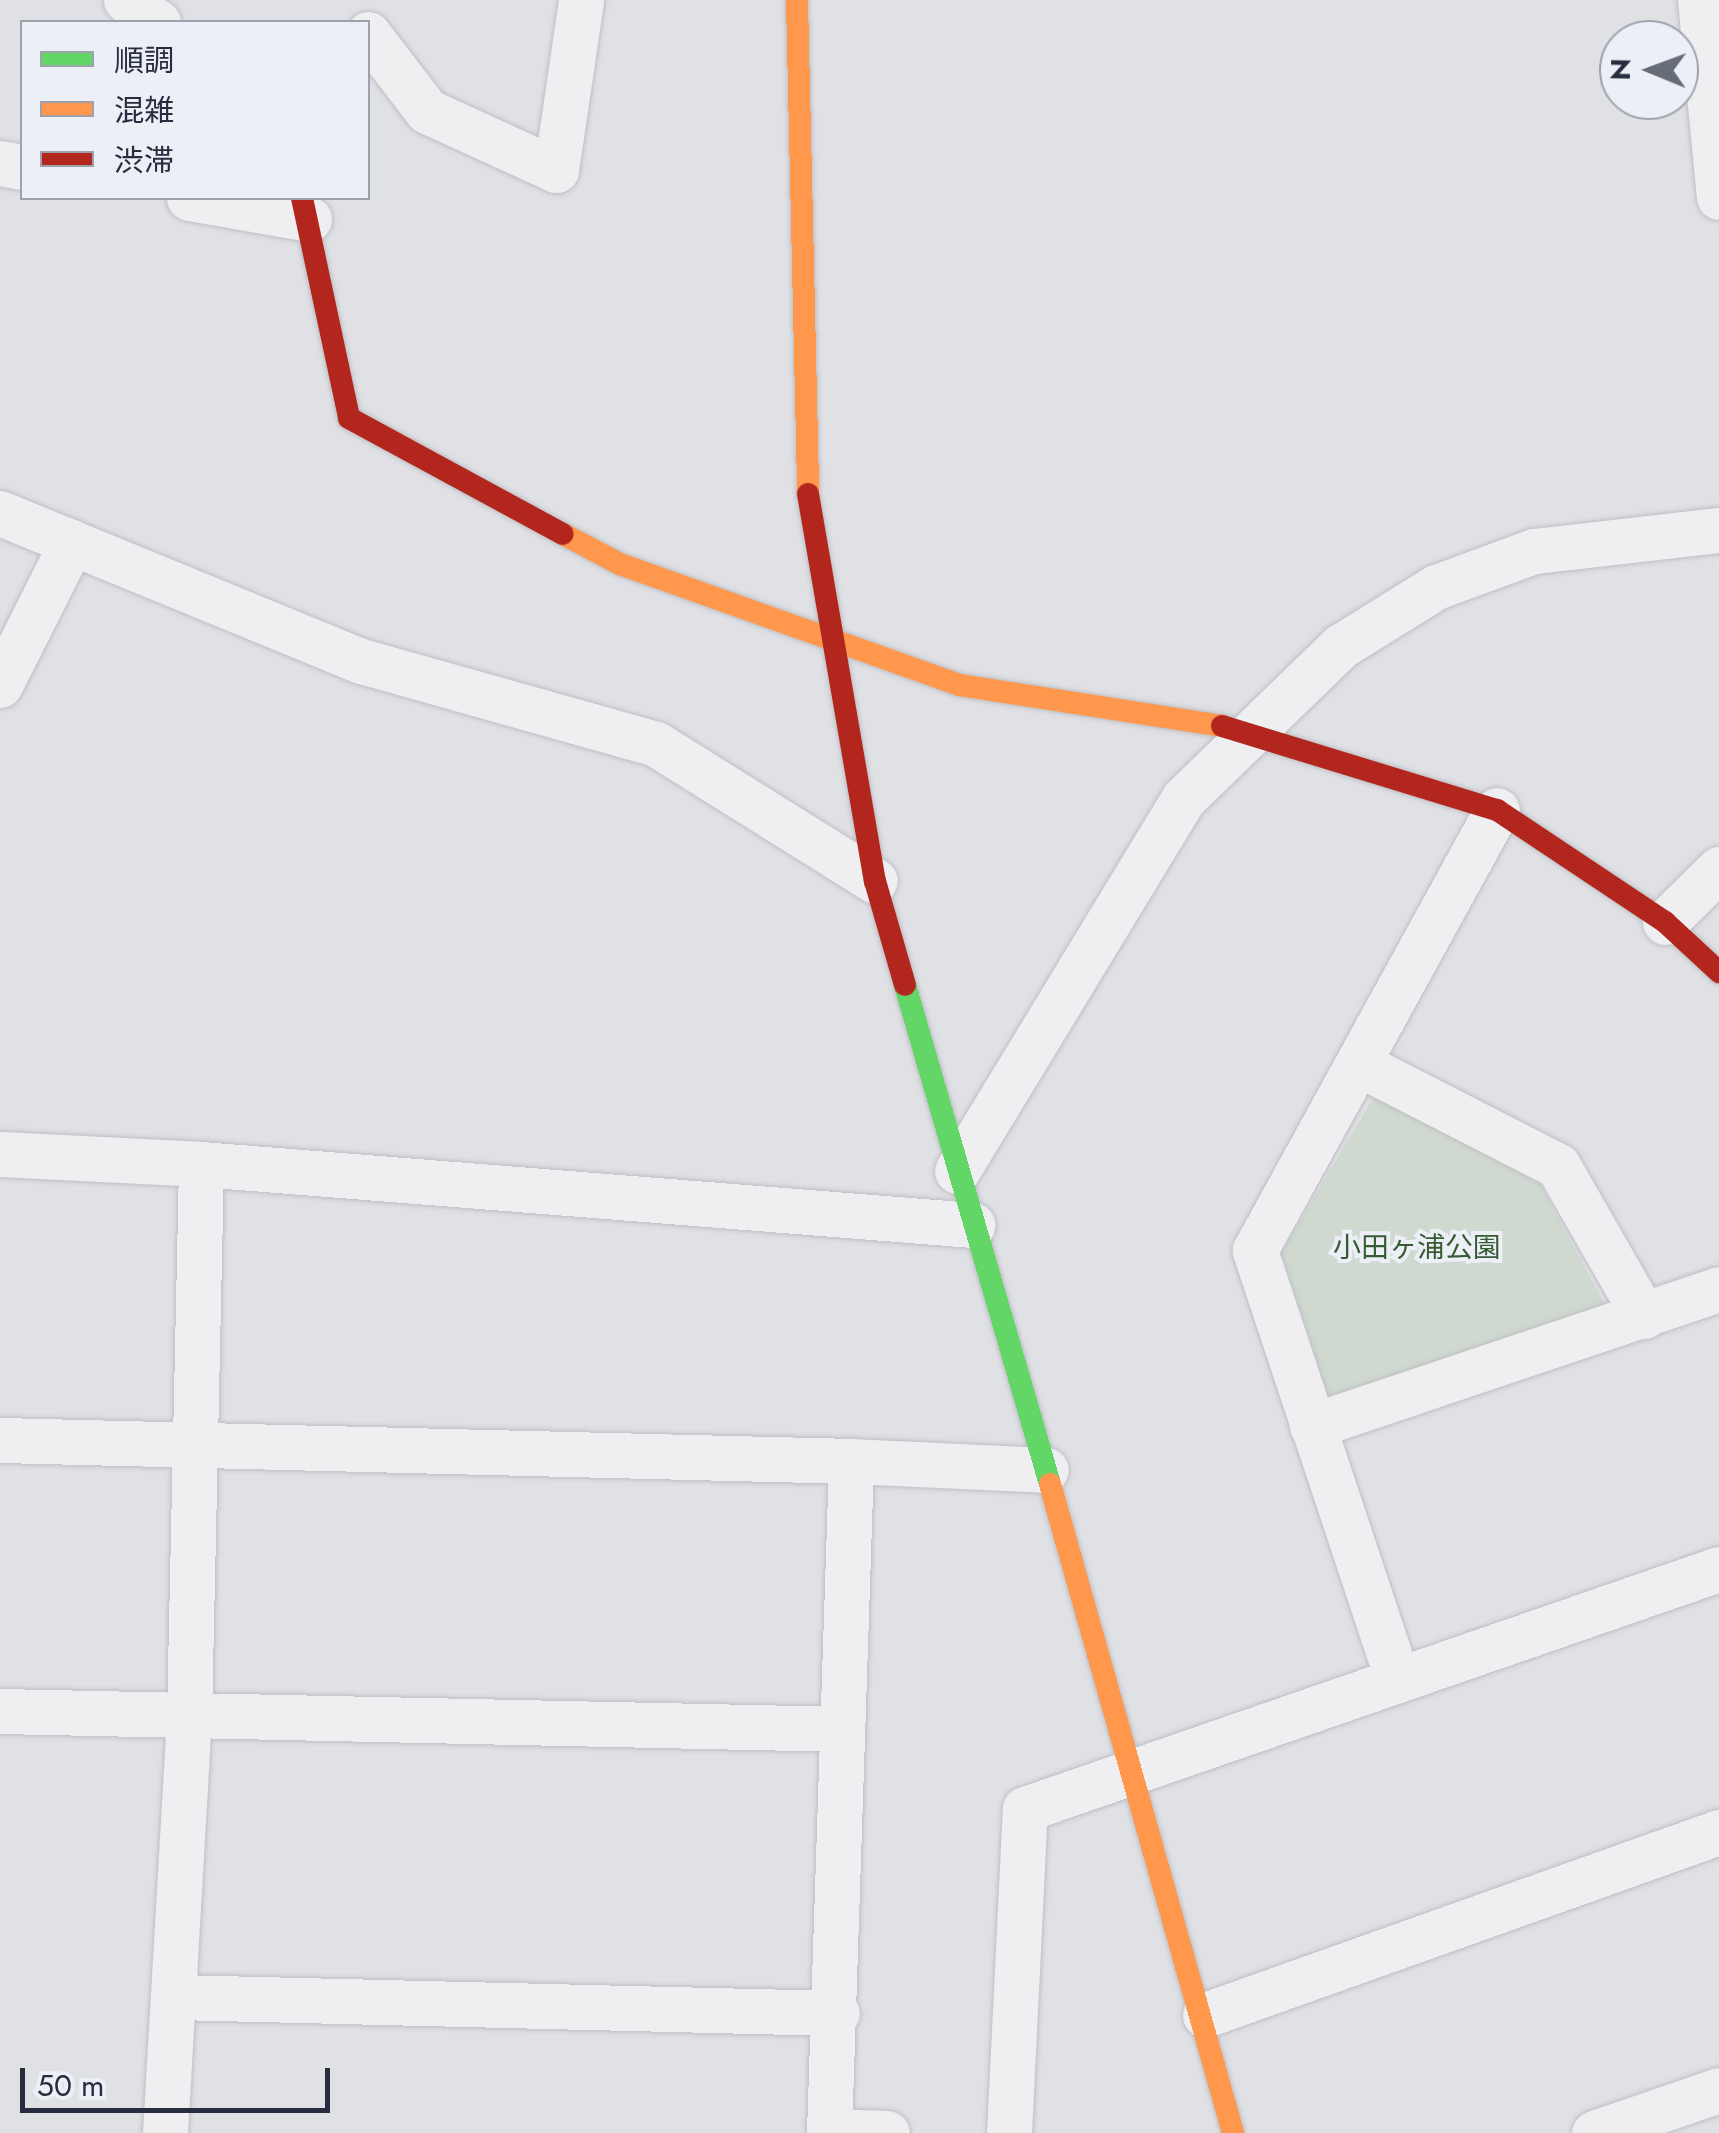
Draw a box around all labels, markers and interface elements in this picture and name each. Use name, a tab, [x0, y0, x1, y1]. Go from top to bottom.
legend	[20, 20, 370, 200]
north arrow	[1599, 20, 1699, 120]
text: 順調	[114, 39, 174, 82]
text: N	[1600, 58, 1641, 81]
text: 混雑	[114, 89, 174, 132]
text: 渋滞	[114, 139, 174, 182]
park label: 小田ヶ浦公園	[1333, 1231, 1501, 1265]
scale bar	[25, 2048, 335, 2110]
text: 50 m	[37, 2064, 104, 2107]

